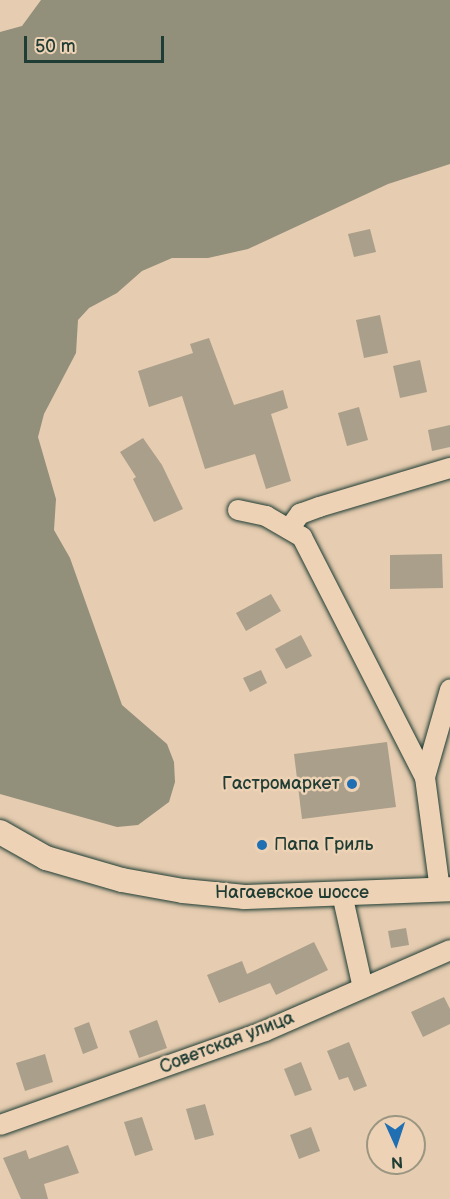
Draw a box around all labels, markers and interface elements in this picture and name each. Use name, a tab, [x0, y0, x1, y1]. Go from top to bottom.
scale bar	[27, 24, 166, 62]
text: 50 m	[35, 36, 76, 57]
place label: Гастромаркет	[222, 773, 340, 795]
marker: Гастромаркет	[345, 777, 359, 791]
place label: Папа Гриль	[274, 834, 373, 856]
marker: Папа Гриль	[255, 838, 269, 852]
street label: Нагаевское шоссе	[215, 882, 369, 904]
street label: Советская улица	[157, 1007, 297, 1079]
north arrow	[366, 1115, 426, 1175]
text: N	[390, 1152, 403, 1171]

